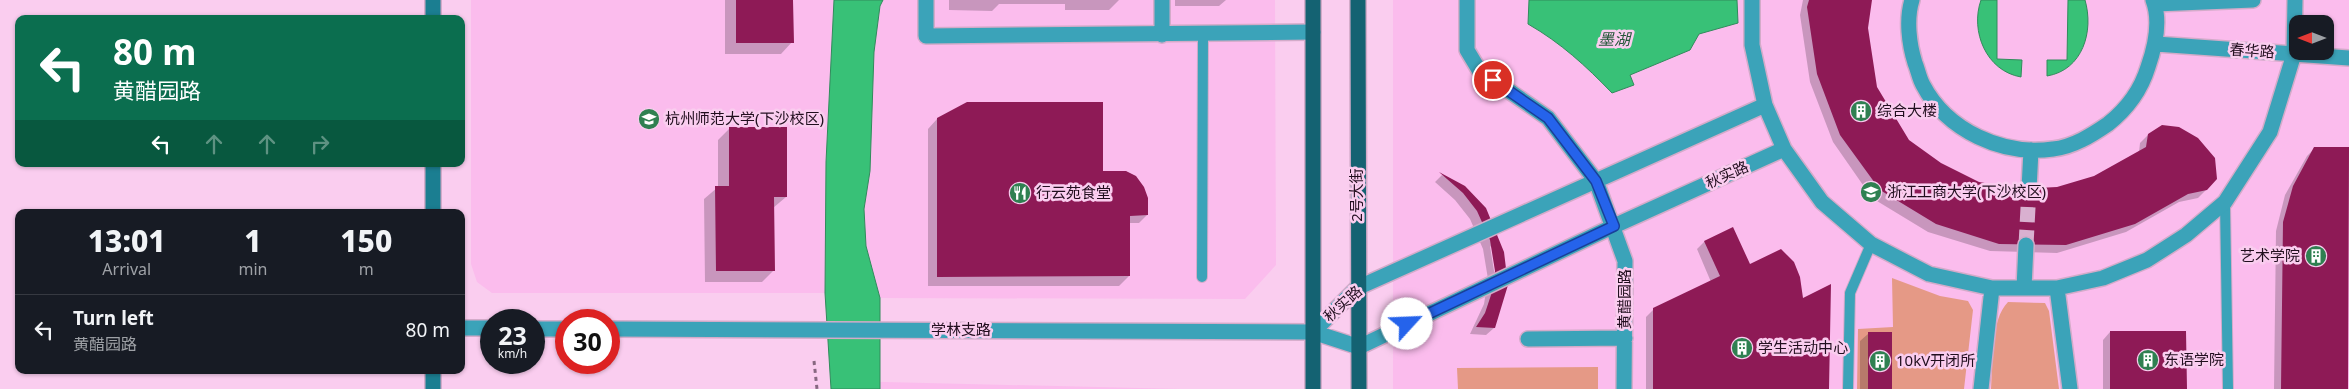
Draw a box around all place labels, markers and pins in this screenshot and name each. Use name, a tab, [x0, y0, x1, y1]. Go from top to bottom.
pin	[1472, 59, 1514, 101]
building icon: 综合大楼	[1849, 99, 1873, 123]
place label: 综合大楼	[1877, 100, 1937, 120]
school or university icon: 杭州师范大学(下沙校区)	[637, 107, 661, 131]
place label: 杭州师范大学(下沙校区)	[665, 108, 824, 128]
school or university icon: 浙江工商大学(下沙校区)	[1859, 180, 1883, 204]
restaurant icon: 行云苑食堂	[1008, 181, 1032, 205]
place label: 浙江工商大学(下沙校区)	[1887, 181, 2046, 201]
place label: 行云苑食堂	[1036, 182, 1111, 202]
building icon: 艺术学院	[2304, 244, 2328, 268]
place label: 艺术学院	[2240, 245, 2300, 265]
building icon: 学生活动中心	[1730, 336, 1754, 360]
place label: 学生活动中心	[1758, 337, 1848, 357]
building icon: 东语学院	[2136, 348, 2160, 372]
building icon: 10kV开闭所	[1868, 349, 1892, 373]
place label: 东语学院	[2164, 349, 2224, 369]
place label: 10kV开闭所	[1896, 350, 1975, 370]

